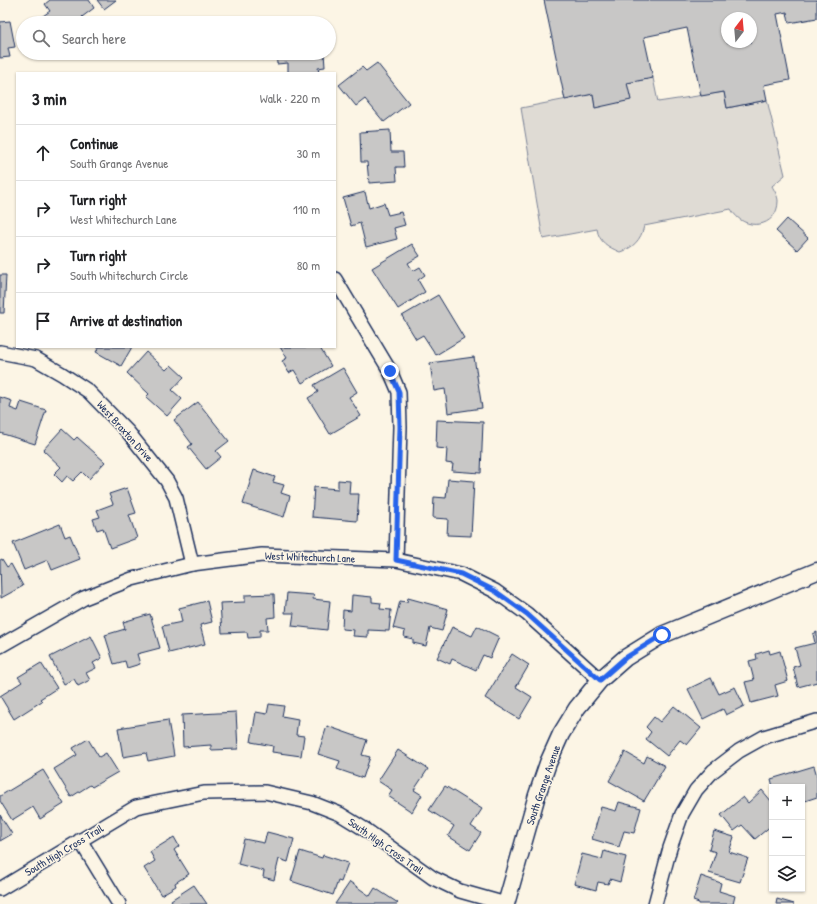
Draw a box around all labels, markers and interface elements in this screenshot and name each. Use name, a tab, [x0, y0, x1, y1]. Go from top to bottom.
north arrow	[721, 12, 757, 48]
search box	[16, 16, 336, 60]
icon: search	[30, 27, 52, 49]
text: Search here	[62, 28, 126, 49]
text: 3 min	[32, 87, 67, 110]
text: Walk · 220 m	[260, 89, 320, 107]
text: Continue	[70, 133, 118, 154]
icon: ahead	[32, 142, 54, 164]
text: 30 m	[297, 144, 320, 162]
text: South Grange Avenue	[70, 154, 168, 172]
text: Turn right	[70, 189, 126, 210]
icon: right	[32, 198, 54, 220]
text: 110 m	[293, 200, 320, 218]
text: West Whitechurch Lane	[70, 210, 177, 228]
text: Turn right	[70, 245, 126, 266]
icon: right	[32, 254, 54, 276]
text: 80 m	[297, 256, 320, 274]
text: South Whitechurch Circle	[70, 266, 188, 284]
icon: arrive	[32, 310, 54, 332]
text: Arrive at destination	[70, 310, 182, 331]
route end	[381, 362, 399, 380]
street label: West Braxton Drive	[94, 398, 156, 465]
street label: West Whitechurch Lane	[265, 548, 356, 566]
route start	[653, 626, 671, 644]
street label: South Grange Avenue	[523, 743, 563, 827]
map controls	[769, 784, 805, 892]
button: +	[769, 784, 805, 820]
street label: South High Cross Trail	[345, 815, 427, 877]
button: −	[769, 820, 805, 856]
street label: South High Cross Trail	[22, 821, 106, 879]
button: layers	[769, 856, 805, 892]

